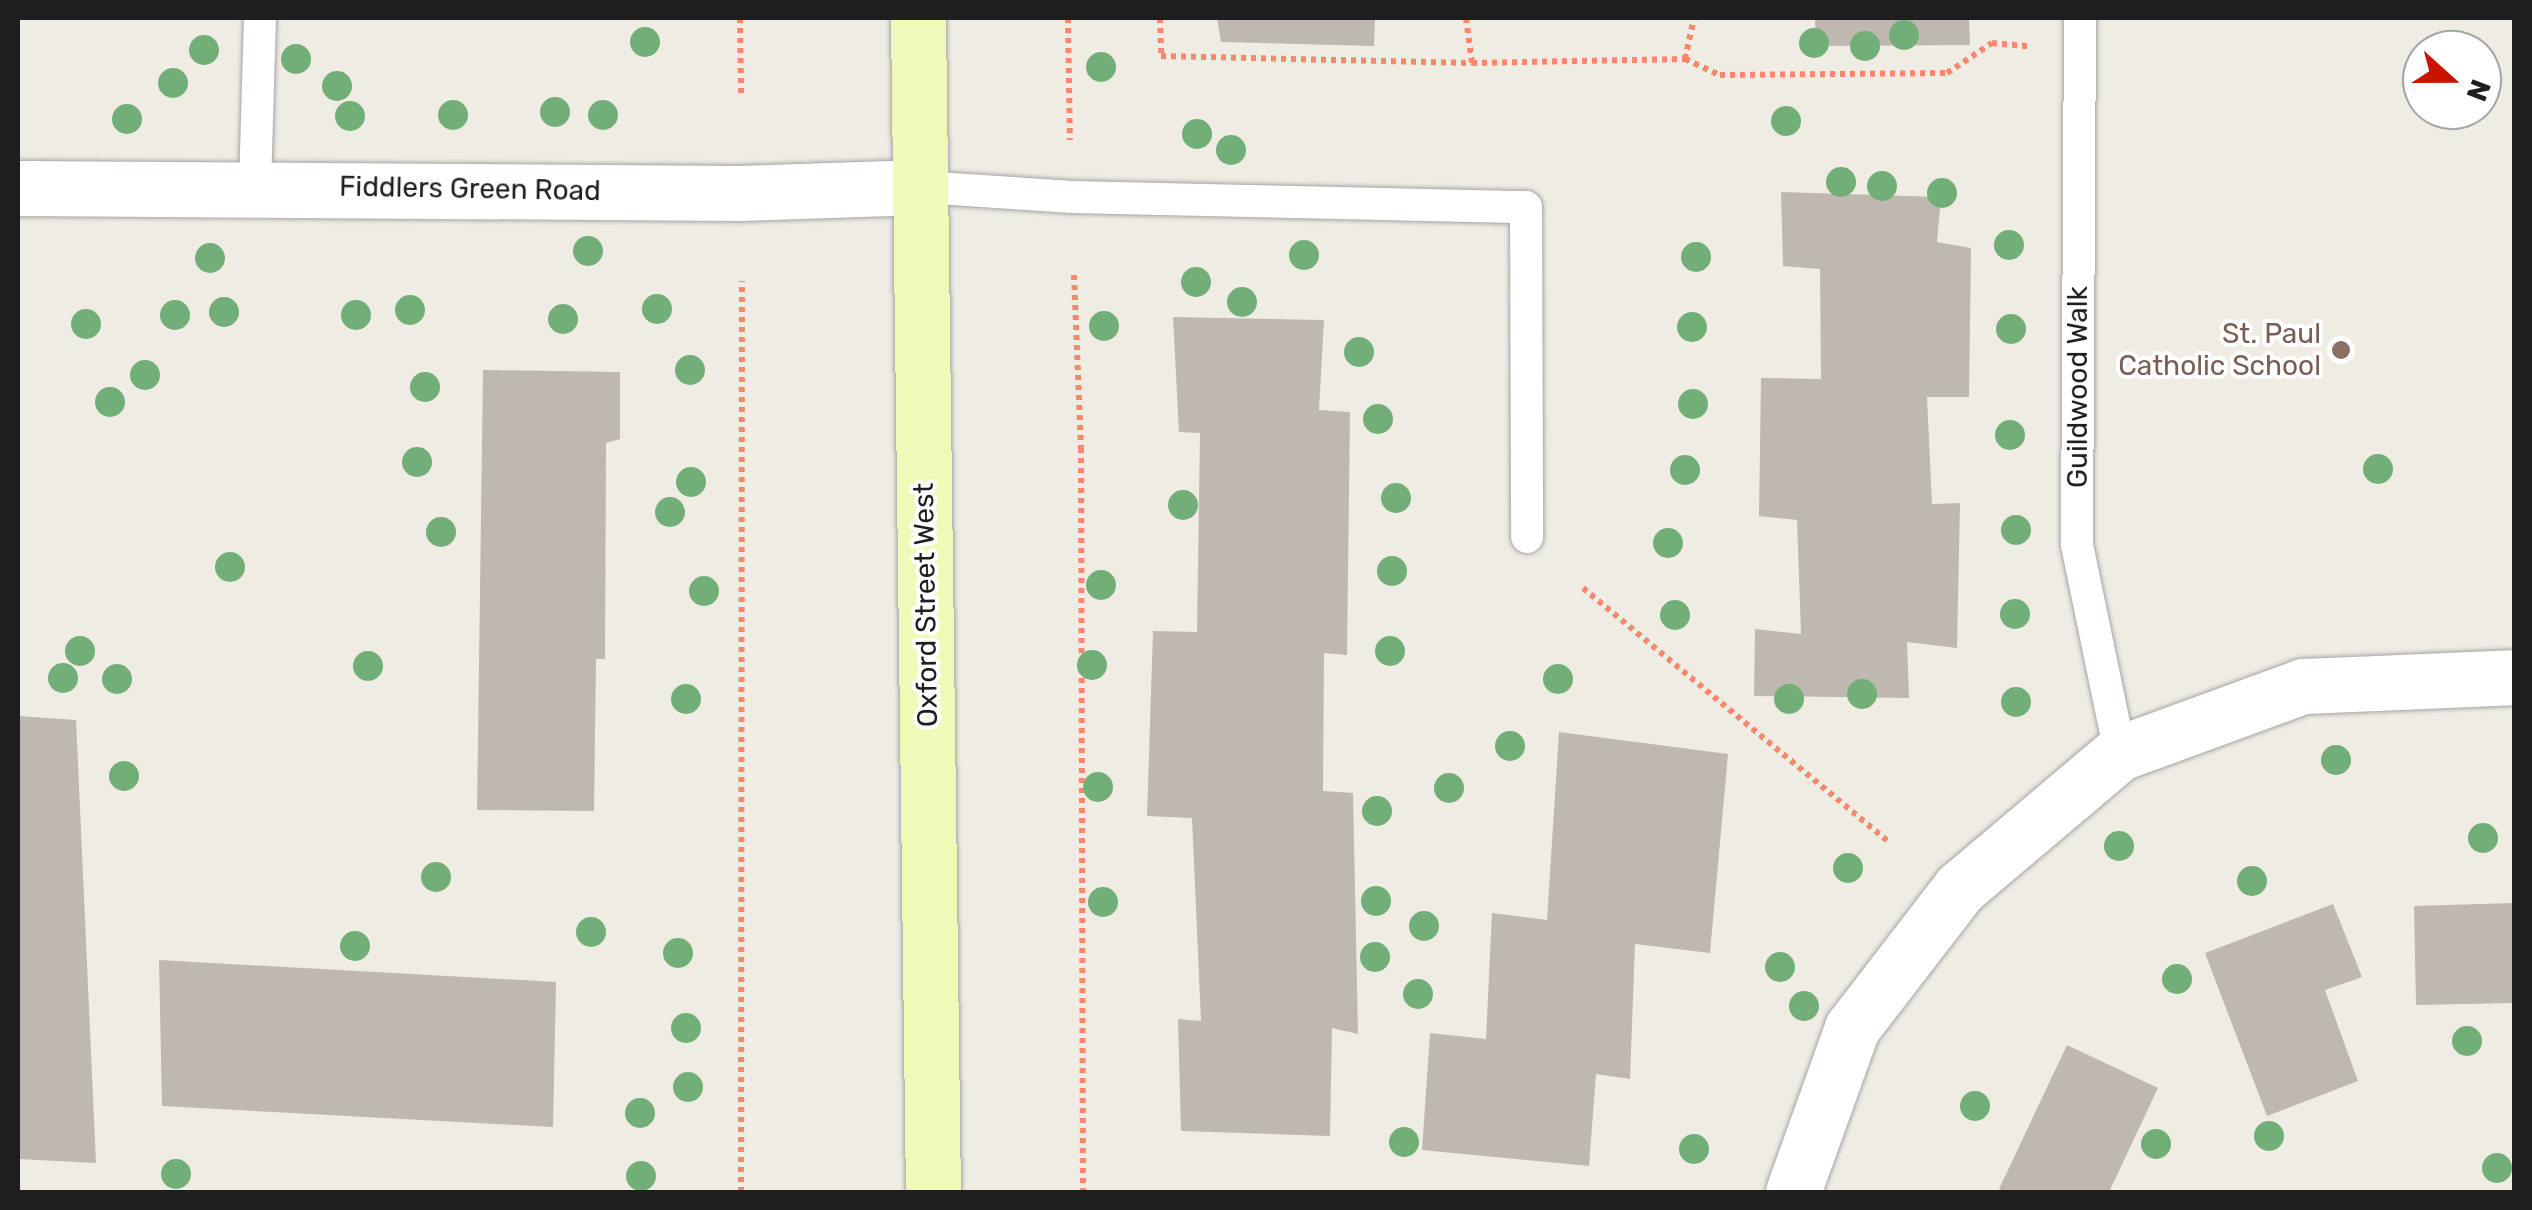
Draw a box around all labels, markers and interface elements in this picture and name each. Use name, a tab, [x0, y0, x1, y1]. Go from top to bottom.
north arrow	[2402, 30, 2502, 130]
text: N	[2460, 75, 2498, 106]
street label: Fiddlers Green Road	[339, 170, 601, 208]
street label: Guildwood Walk	[2061, 286, 2095, 488]
place label: St. Paul Catholic School	[2118, 317, 2321, 383]
marker: St. Paul Catholic School	[2330, 339, 2352, 361]
street label: Oxford Street West	[907, 482, 945, 728]

